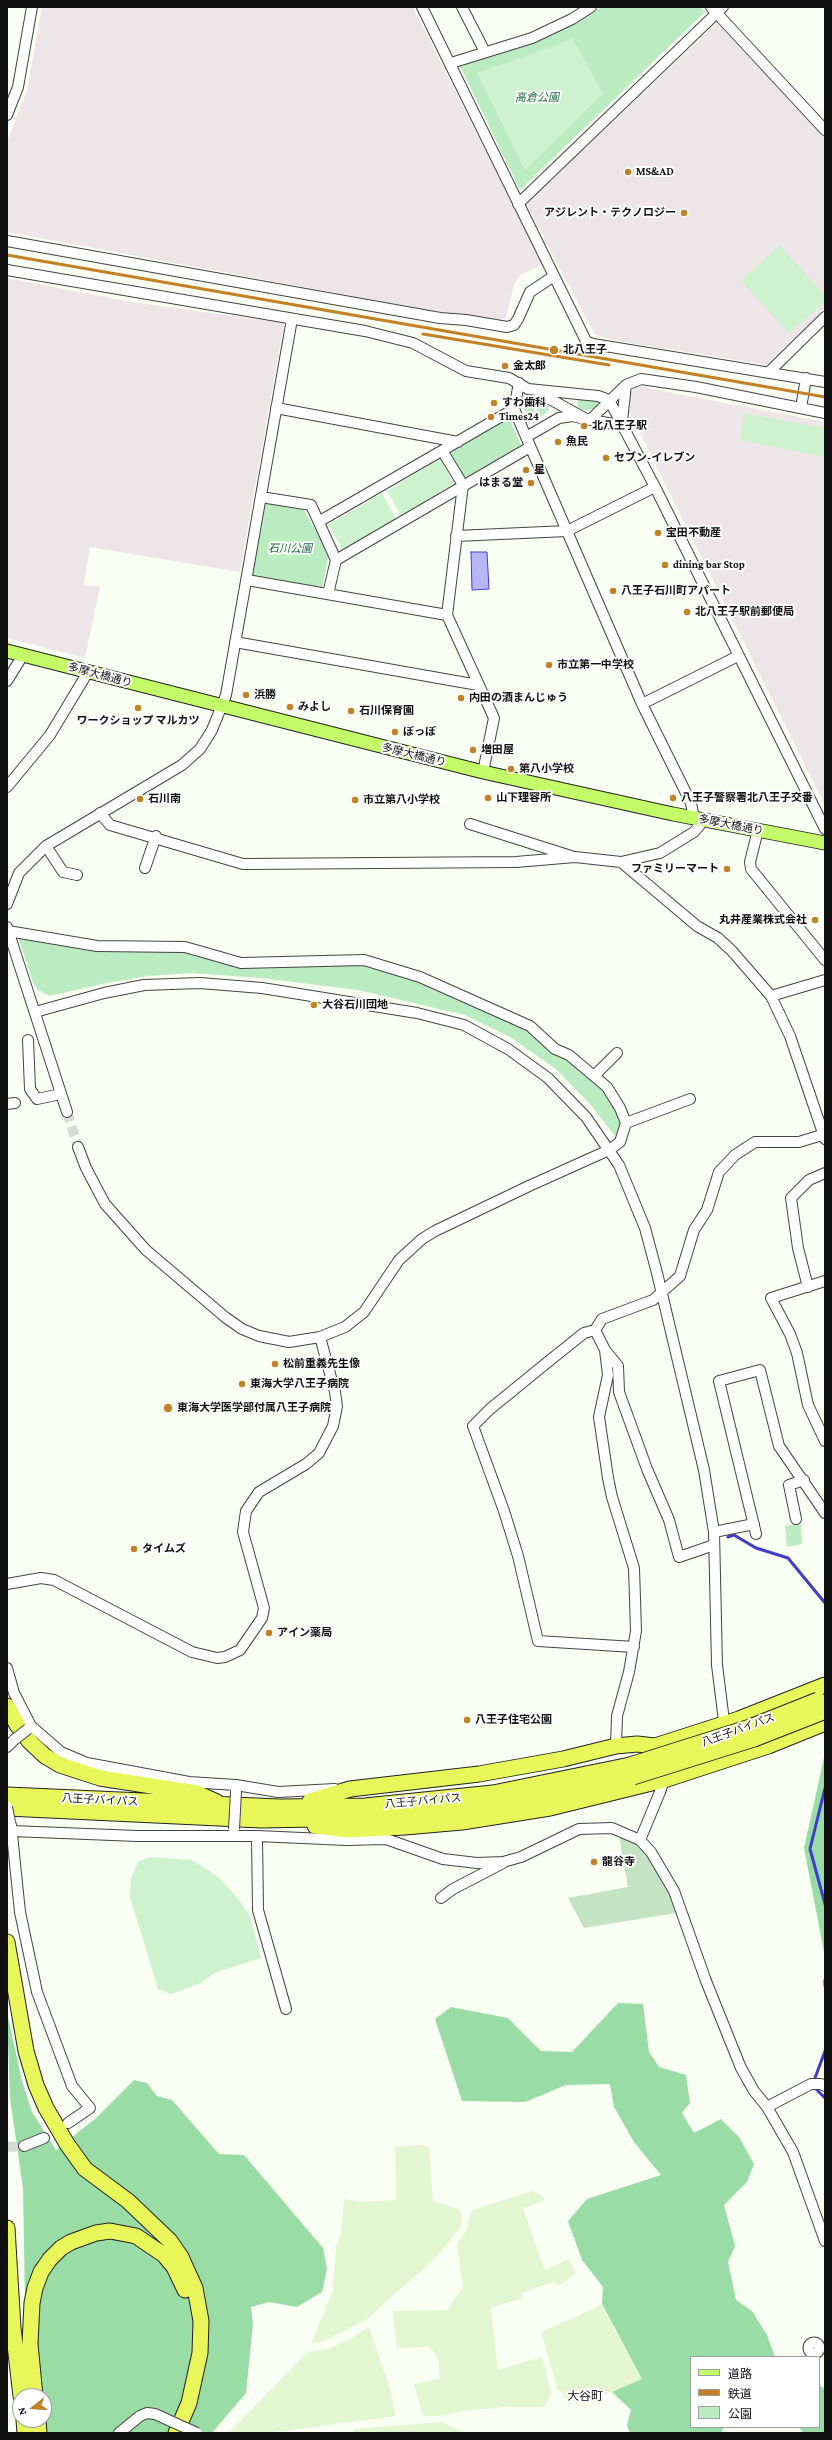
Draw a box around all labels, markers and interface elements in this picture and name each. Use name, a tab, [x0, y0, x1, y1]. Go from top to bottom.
park label: 高倉公園	[515, 91, 559, 105]
place label: MS&AD	[636, 165, 674, 179]
marker: MS&AD	[623, 167, 633, 177]
place label: アジレント・テクノロジー	[544, 206, 676, 220]
marker: アジレント・テクノロジー	[679, 208, 689, 218]
place label: 北八王子	[563, 343, 607, 357]
marker: 北八王子	[548, 344, 560, 356]
place label: 金太郎	[513, 359, 546, 373]
marker: 金太郎	[500, 361, 510, 371]
place label: すわ歯科	[502, 396, 546, 410]
marker: すわ歯科	[489, 398, 499, 408]
place label: Times24	[499, 410, 539, 424]
marker: Times24	[486, 412, 496, 422]
place label: 北八王子駅	[592, 419, 647, 433]
marker: 北八王子駅	[579, 421, 589, 431]
place label: 魚民	[566, 435, 588, 449]
marker: 魚民	[553, 437, 563, 447]
place label: セブン-イレブン	[614, 451, 695, 465]
marker: セブン-イレブン	[601, 453, 611, 463]
place label: 星	[534, 463, 545, 477]
marker: 星	[521, 465, 531, 475]
place label: はまる堂	[479, 476, 523, 490]
marker: はまる堂	[526, 478, 536, 488]
place label: 宝田不動産	[666, 526, 721, 540]
marker: 宝田不動産	[653, 528, 663, 538]
park label: 石川公園	[268, 542, 312, 556]
place label: dining bar Stop	[673, 558, 745, 572]
marker: dining bar Stop	[660, 560, 670, 570]
place label: 八王子石川町アパート	[621, 584, 731, 598]
marker: 八王子石川町アパート	[608, 586, 618, 596]
place label: 北八王子駅前郵便局	[695, 605, 794, 619]
marker: 北八王子駅前郵便局	[682, 607, 692, 617]
place label: 市立第一中学校	[557, 658, 634, 672]
street label: 多摩大橋通り	[66, 660, 134, 690]
marker: 市立第一中学校	[544, 660, 554, 670]
place label: 浜勝	[254, 688, 276, 702]
marker: 浜勝	[241, 690, 251, 700]
place label: 内田の酒まんじゅう	[469, 691, 568, 705]
marker: 内田の酒まんじゅう	[456, 693, 466, 703]
place label: みよし	[298, 700, 331, 714]
marker: みよし	[285, 702, 295, 712]
marker: ワークショップ マルカツ	[133, 703, 143, 713]
place label: 石川保育園	[359, 704, 414, 718]
marker: 石川保育園	[346, 706, 356, 716]
place label: ワークショップ マルカツ	[76, 714, 200, 728]
place label: ぽっぽ	[403, 725, 436, 739]
marker: ぽっぽ	[390, 727, 400, 737]
street label: 多摩大橋通り	[380, 741, 448, 769]
place label: 増田屋	[481, 743, 514, 757]
marker: 増田屋	[468, 745, 478, 755]
place label: 第八小学校	[519, 762, 574, 776]
marker: 第八小学校	[506, 764, 516, 774]
place label: 山下理容所	[496, 791, 551, 805]
place label: 八王子警察署北八王子交番	[681, 791, 813, 805]
place label: 石川南	[148, 792, 181, 806]
place label: 市立第八小学校	[363, 793, 440, 807]
marker: 山下理容所	[483, 793, 493, 803]
marker: 八王子警察署北八王子交番	[668, 793, 678, 803]
marker: 石川南	[135, 794, 145, 804]
marker: 市立第八小学校	[350, 795, 360, 805]
street label: 多摩大橋通り	[697, 812, 765, 838]
place label: ファミリーマート	[631, 862, 719, 876]
marker: ファミリーマート	[722, 864, 732, 874]
place label: 丸井産業株式会社	[719, 913, 807, 927]
marker: 丸井産業株式会社	[810, 915, 820, 925]
place label: 大谷石川団地	[322, 998, 388, 1012]
marker: 大谷石川団地	[309, 1000, 319, 1010]
place label: 松前重義先生像	[283, 1357, 360, 1371]
marker: 松前重義先生像	[270, 1359, 280, 1369]
place label: 東海大学八王子病院	[250, 1377, 349, 1391]
marker: 東海大学八王子病院	[237, 1379, 247, 1389]
place label: 東海大学医学部付属八王子病院	[177, 1401, 331, 1415]
marker: 東海大学医学部付属八王子病院	[162, 1402, 174, 1414]
place label: タイムズ	[142, 1542, 186, 1556]
marker: タイムズ	[129, 1544, 139, 1554]
place label: アイン薬局	[277, 1626, 332, 1640]
marker: アイン薬局	[264, 1628, 274, 1638]
street label: 八王子バイパス	[700, 1711, 776, 1749]
place label: 八王子住宅公園	[475, 1713, 552, 1727]
marker: 八王子住宅公園	[462, 1715, 472, 1725]
street label: 八王子バイパス	[61, 1791, 139, 1809]
street label: 八王子バイパス	[384, 1791, 462, 1811]
place label: 龍谷寺	[602, 1855, 635, 1869]
marker: 龍谷寺	[589, 1857, 599, 1867]
legend	[690, 2356, 820, 2428]
text: 道路	[728, 2367, 752, 2381]
text: 鉄道	[728, 2387, 752, 2401]
north arrow	[12, 2388, 52, 2428]
district label: 大谷町	[567, 2389, 603, 2403]
text: N	[15, 2406, 28, 2417]
text: 公園	[728, 2407, 752, 2421]

